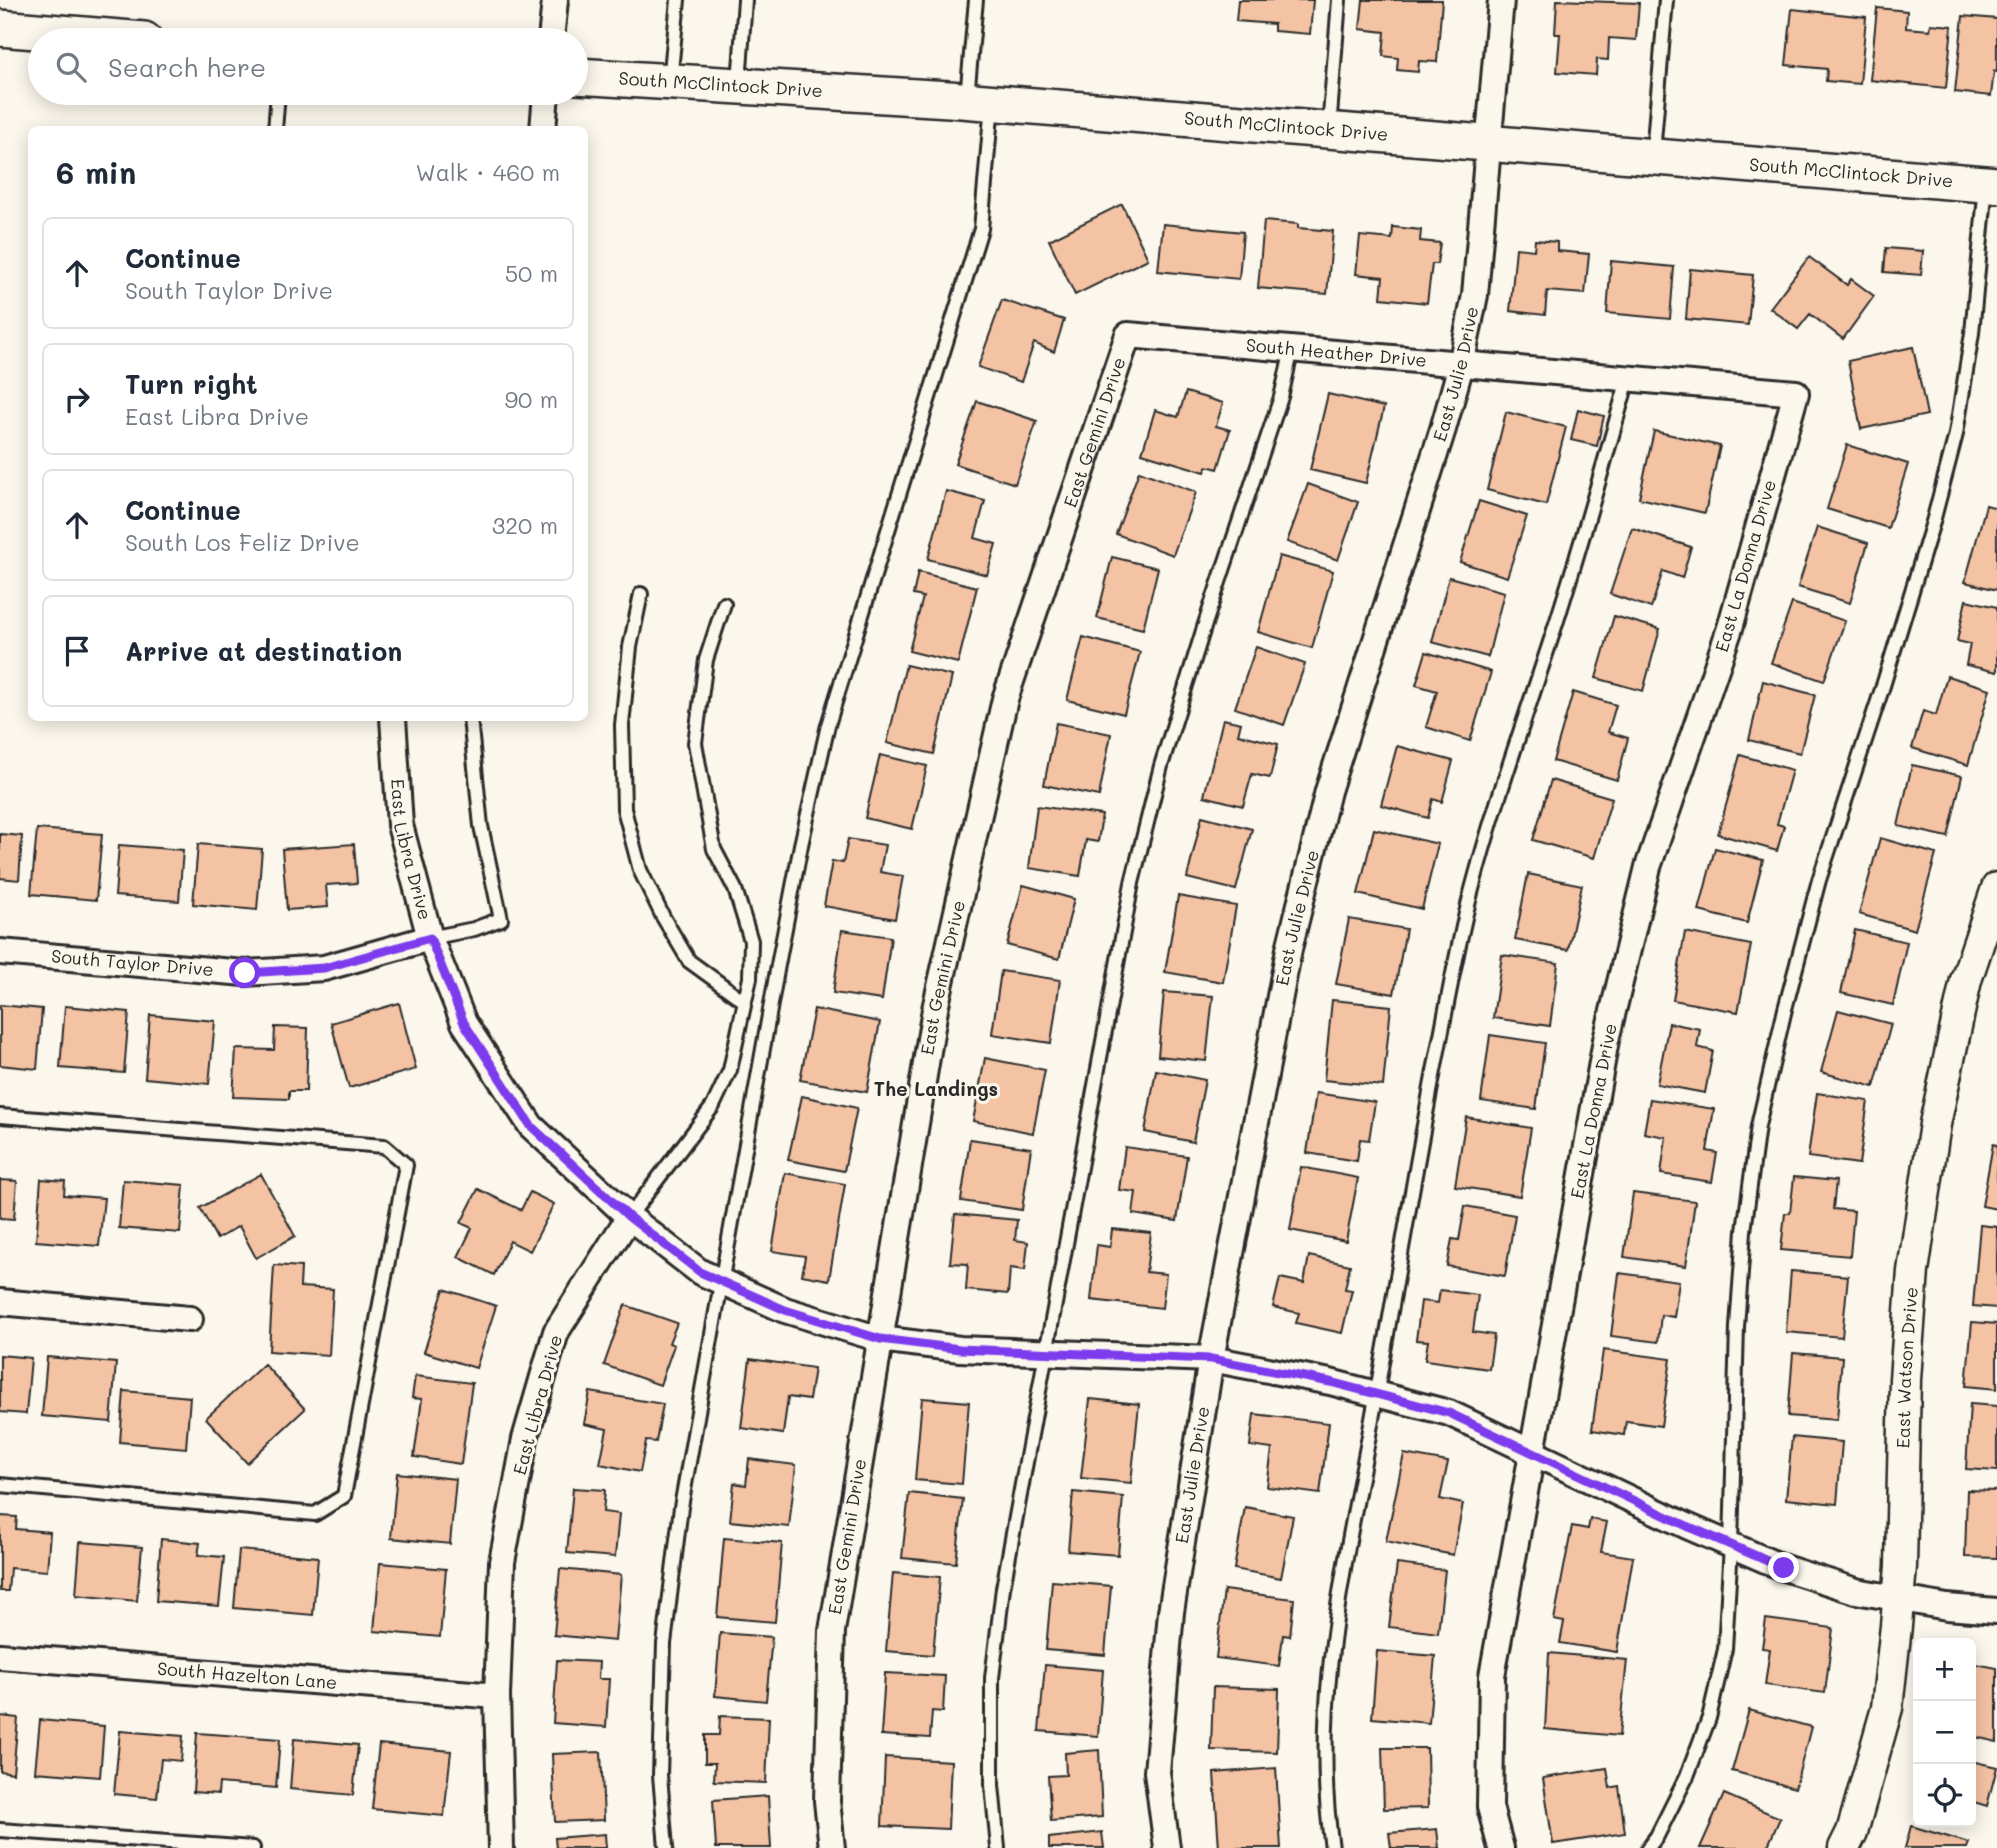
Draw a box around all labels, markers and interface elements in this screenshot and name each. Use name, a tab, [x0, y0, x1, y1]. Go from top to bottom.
search box	[28, 28, 588, 105]
icon: search	[52, 48, 90, 86]
text: Search here	[108, 50, 266, 84]
street label: South McClintock Drive	[618, 66, 824, 102]
street label: South McClintock Drive	[1183, 105, 1389, 146]
text: 6 min	[56, 152, 136, 192]
street label: South McClintock Drive	[1748, 152, 1954, 192]
text: Walk · 460 m	[415, 157, 560, 187]
text: Continue	[125, 241, 241, 275]
icon: ahead	[58, 254, 96, 292]
text: 50 m	[505, 258, 558, 288]
text: South Taylor Drive	[125, 275, 333, 305]
street label: East Julie Drive	[1427, 304, 1483, 444]
street label: South Heather Drive	[1245, 332, 1428, 372]
street label: East Gemini Drive	[1058, 354, 1131, 510]
text: Turn right	[125, 367, 258, 401]
icon: right	[58, 380, 96, 418]
text: 90 m	[505, 384, 558, 414]
text: East Libra Drive	[125, 401, 309, 431]
street label: East La Donna Drive	[1709, 477, 1781, 655]
text: Continue	[125, 493, 241, 527]
icon: ahead	[58, 506, 96, 544]
text: 320 m	[492, 510, 558, 540]
text: South Los Feliz Drive	[125, 527, 360, 557]
icon: arrive	[58, 632, 96, 670]
text: Arrive at destination	[125, 634, 402, 668]
street label: East Libra Drive	[386, 778, 438, 922]
street label: East Julie Drive	[1269, 847, 1324, 987]
street label: East Gemini Drive	[915, 898, 970, 1057]
street label: South Taylor Drive	[50, 943, 215, 981]
route start	[229, 957, 260, 988]
street label: East La Donna Drive	[1564, 1021, 1622, 1200]
district label: The Landings	[874, 1076, 998, 1101]
street label: East Watson Drive	[1891, 1286, 1923, 1449]
street label: East Libra Drive	[507, 1332, 567, 1477]
street label: East Julie Drive	[1169, 1405, 1214, 1545]
street label: East Gemini Drive	[822, 1457, 871, 1616]
route end	[1768, 1552, 1799, 1583]
map controls	[1913, 1638, 1976, 1827]
button: +	[1913, 1638, 1976, 1701]
street label: South Hazelton Lane	[156, 1656, 338, 1694]
button: −	[1913, 1701, 1976, 1764]
button: locate	[1913, 1764, 1976, 1827]

